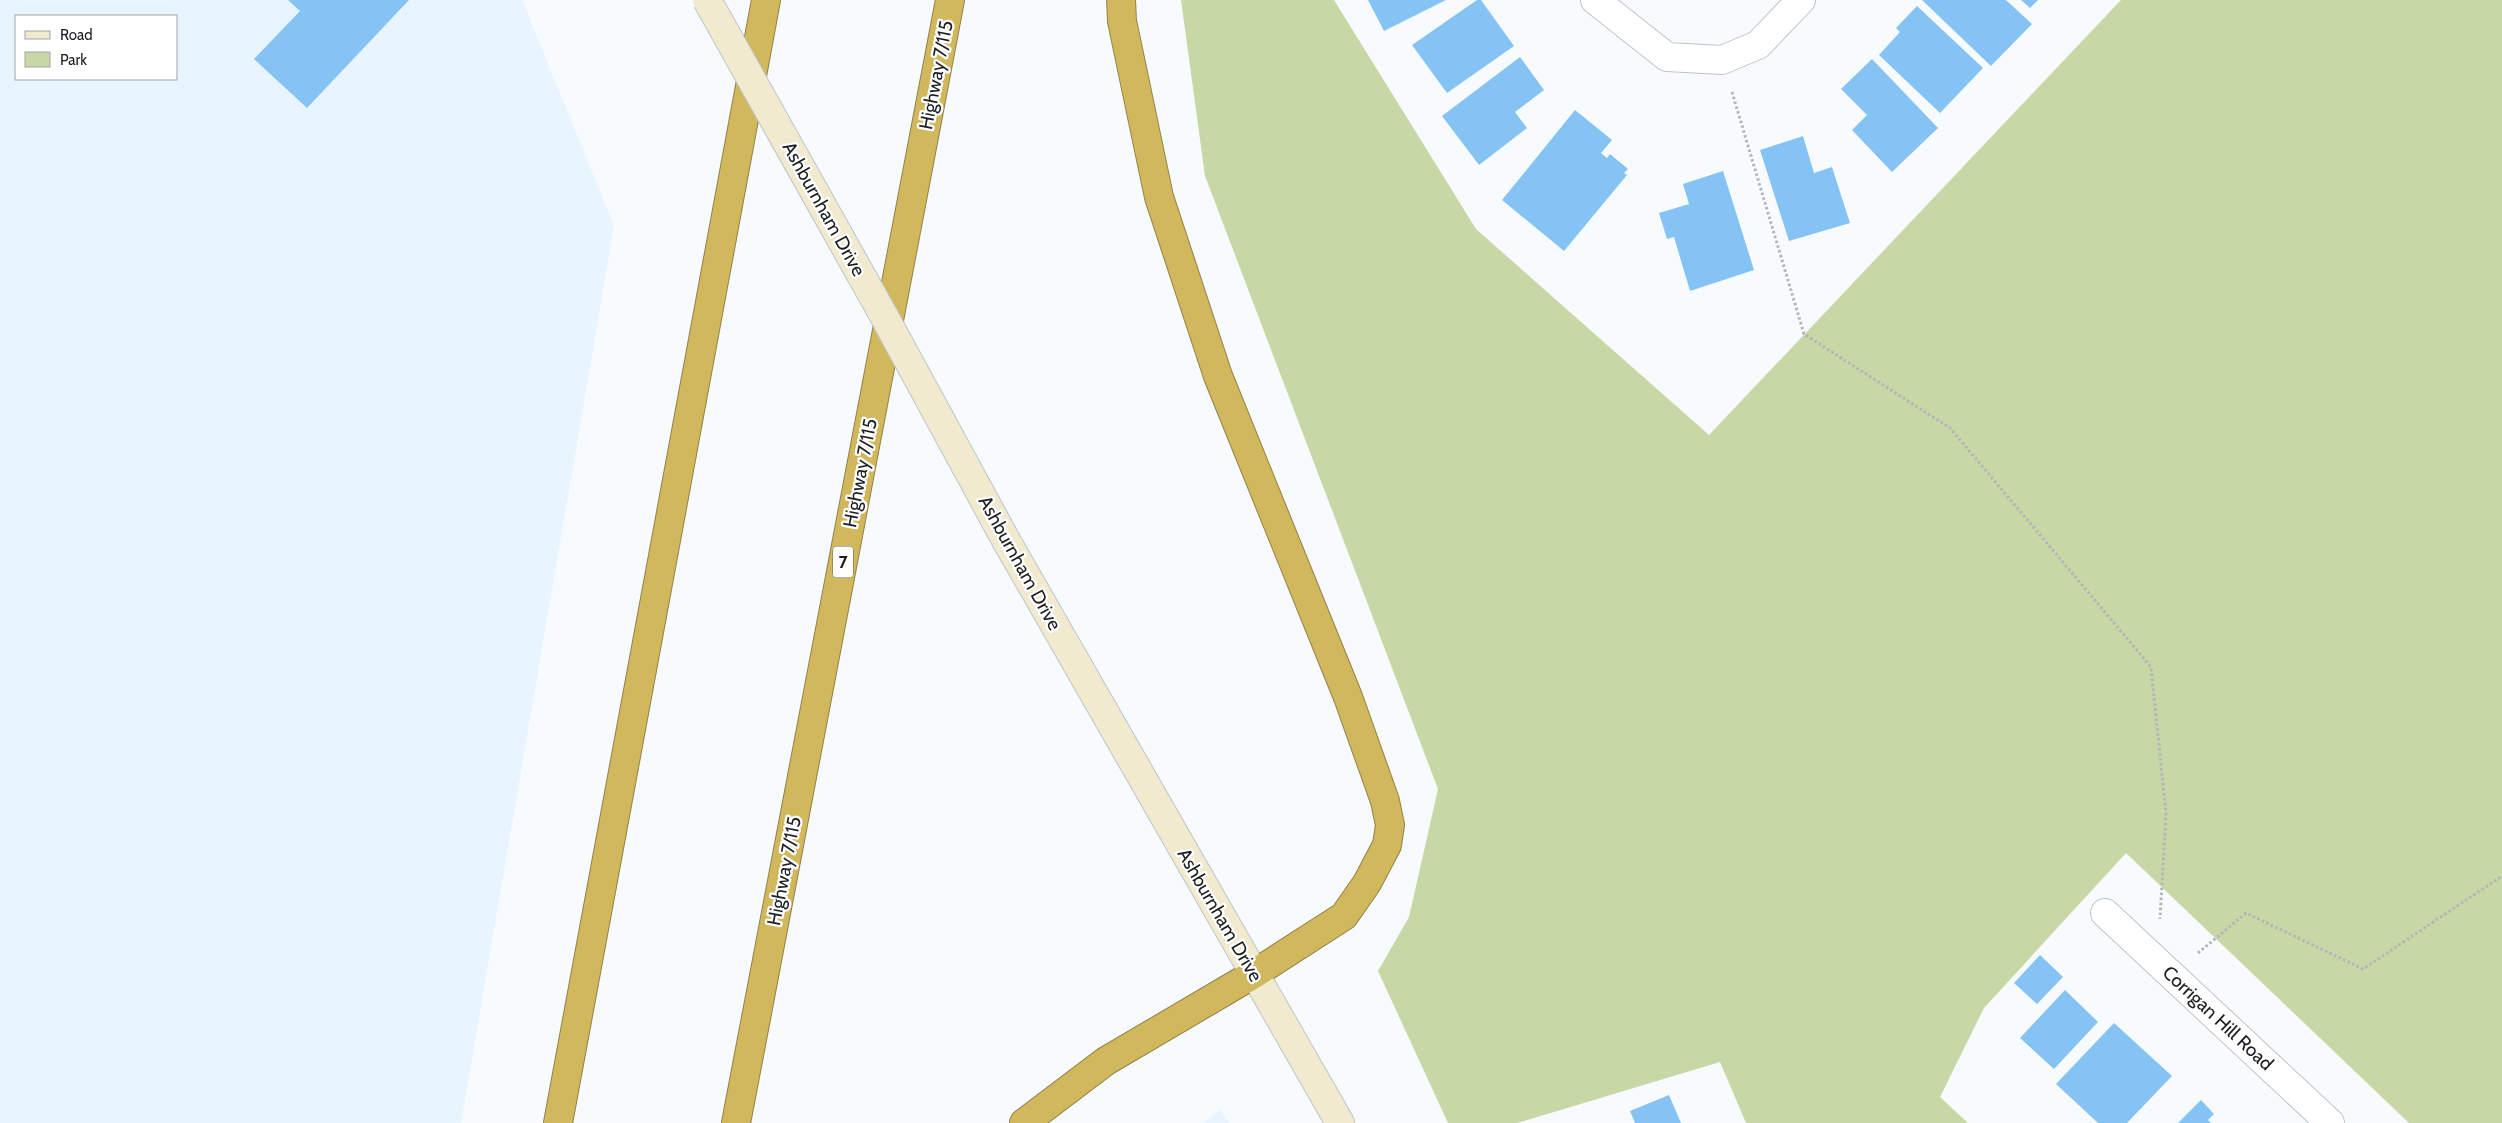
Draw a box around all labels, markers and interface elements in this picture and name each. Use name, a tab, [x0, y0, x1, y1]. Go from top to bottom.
legend	[15, 15, 178, 80]
street label: Highway 7/115	[914, 19, 958, 131]
text: Road	[60, 26, 93, 44]
text: Park	[60, 51, 87, 69]
street label: Ashburnham Drive	[778, 138, 871, 280]
street label: Highway 7/115	[838, 417, 882, 529]
street label: Ashburnham Drive	[974, 492, 1067, 634]
road number: 7	[833, 546, 853, 578]
street label: Highway 7/115	[762, 815, 806, 927]
street label: Ashburnham Drive	[1173, 844, 1268, 986]
street label: Corrigan Hill Road	[2158, 961, 2278, 1075]

